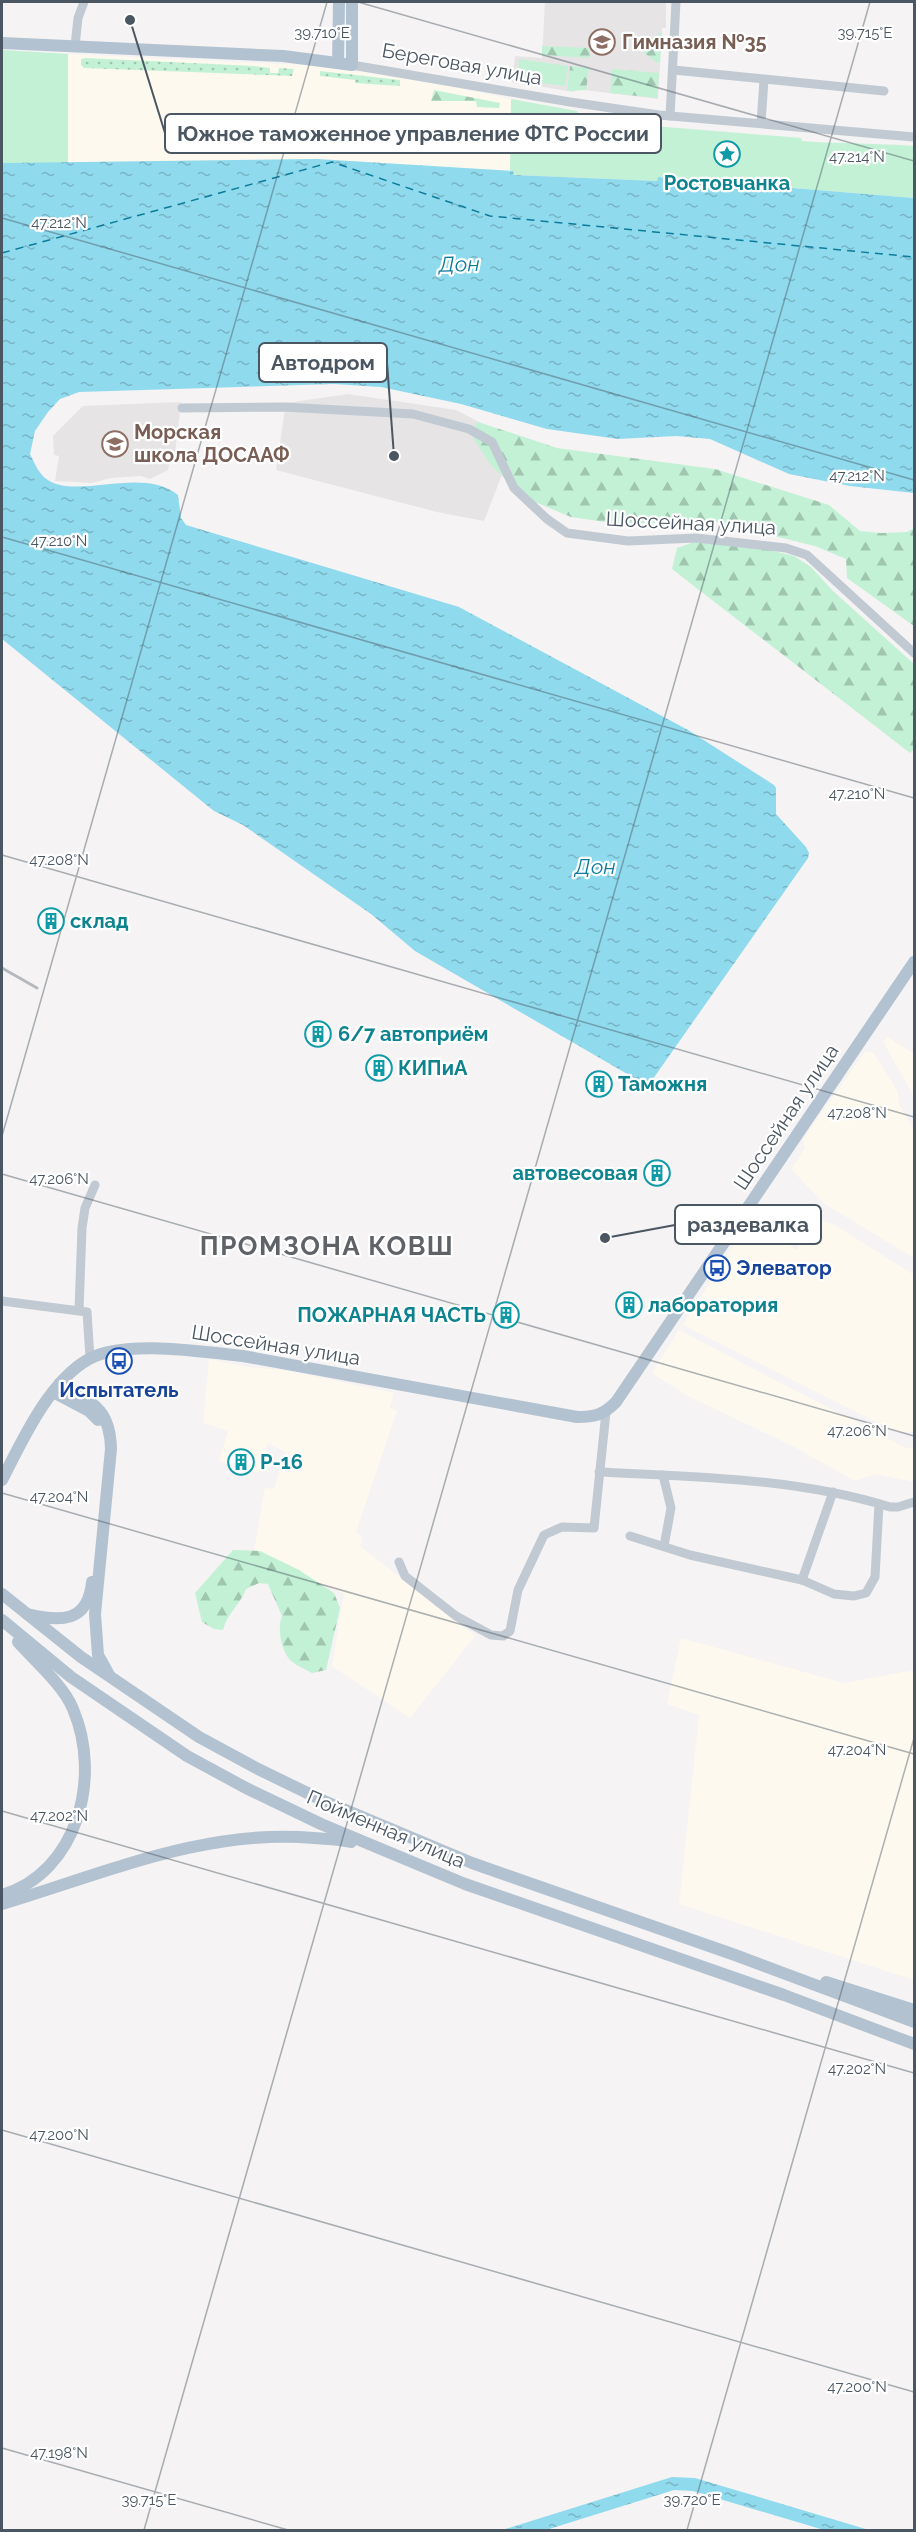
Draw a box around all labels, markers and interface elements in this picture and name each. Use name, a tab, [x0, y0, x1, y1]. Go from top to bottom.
text: 39.710°E	[294, 24, 350, 42]
text: 39.715°E	[837, 24, 893, 42]
school or university icon: Гимназия №35	[587, 27, 617, 57]
place label: Гимназия №35	[622, 30, 767, 54]
street label: Береговая улица	[380, 38, 544, 90]
callout: Южное таможенное управление ФТС России	[165, 114, 661, 153]
text: Южное таможенное управление ФТС России	[177, 121, 649, 146]
place icon: Ростовчанка	[712, 139, 742, 169]
text: 47.214°N	[829, 148, 885, 166]
place label: Ростовчанка	[664, 171, 790, 195]
text: 47.212°N	[31, 214, 87, 232]
water label: Дон	[437, 251, 480, 277]
callout: Автодром	[259, 343, 387, 382]
text: Автодром	[271, 350, 375, 375]
place label: Морская школа ДОСААФ	[134, 420, 290, 467]
school or university icon: Морская школа ДОСААФ	[100, 429, 130, 459]
text: 47.212°N	[829, 467, 885, 485]
street label: Шоссейная улица	[605, 507, 777, 539]
text: 47.210°N	[31, 532, 87, 550]
text: 47.210°N	[829, 785, 885, 803]
text: 47.208°N	[29, 851, 89, 869]
water label: Дон	[574, 854, 615, 879]
building icon: склад	[36, 906, 66, 936]
place label: склад	[70, 909, 129, 933]
building icon: 6/7 автоприём	[303, 1019, 333, 1049]
place label: 6/7 автоприём	[338, 1022, 488, 1046]
street label: Шоссейная улица	[728, 1040, 844, 1194]
building icon: КИПиА	[364, 1053, 394, 1083]
place label: КИПиА	[398, 1056, 468, 1080]
building icon: Таможня	[584, 1069, 614, 1099]
place label: Таможня	[618, 1072, 707, 1096]
text: 47.208°N	[827, 1104, 887, 1122]
building icon: автовесовая	[642, 1158, 672, 1188]
place label: автовесовая	[513, 1161, 638, 1185]
text: 47.206°N	[29, 1170, 89, 1188]
callout: раздевалка	[675, 1205, 821, 1244]
text: раздевалка	[687, 1212, 809, 1237]
district label: ПРОМЗОНА КОВШ	[200, 1231, 454, 1261]
bus stop icon: Элеватор	[702, 1253, 732, 1283]
place label: Элеватор	[736, 1256, 832, 1280]
building icon: лаборатория	[614, 1290, 644, 1320]
place label: лаборатория	[648, 1293, 778, 1317]
building icon: ПОЖАРНАЯ ЧАСТЬ	[491, 1300, 521, 1330]
place label: ПОЖАРНАЯ ЧАСТЬ	[297, 1303, 486, 1327]
street label: Шоссейная улица	[190, 1320, 362, 1370]
bus stop icon: Испытатель	[104, 1346, 134, 1376]
place label: Испытатель	[59, 1378, 179, 1402]
text: 47.206°N	[827, 1422, 887, 1440]
building icon: Р-16	[226, 1447, 256, 1477]
place label: Р-16	[260, 1450, 303, 1474]
text: 47.204°N	[30, 1488, 88, 1506]
text: 47.204°N	[828, 1741, 886, 1759]
street label: Пойменная улица	[303, 1785, 469, 1873]
text: 47.202°N	[30, 1807, 88, 1825]
text: 47.202°N	[828, 2060, 886, 2078]
text: 47.200°N	[29, 2126, 89, 2144]
text: 47.200°N	[827, 2378, 887, 2396]
text: 47.198°N	[30, 2444, 88, 2462]
text: 39.715°E	[121, 2491, 177, 2509]
text: 39.720°E	[663, 2491, 721, 2509]

